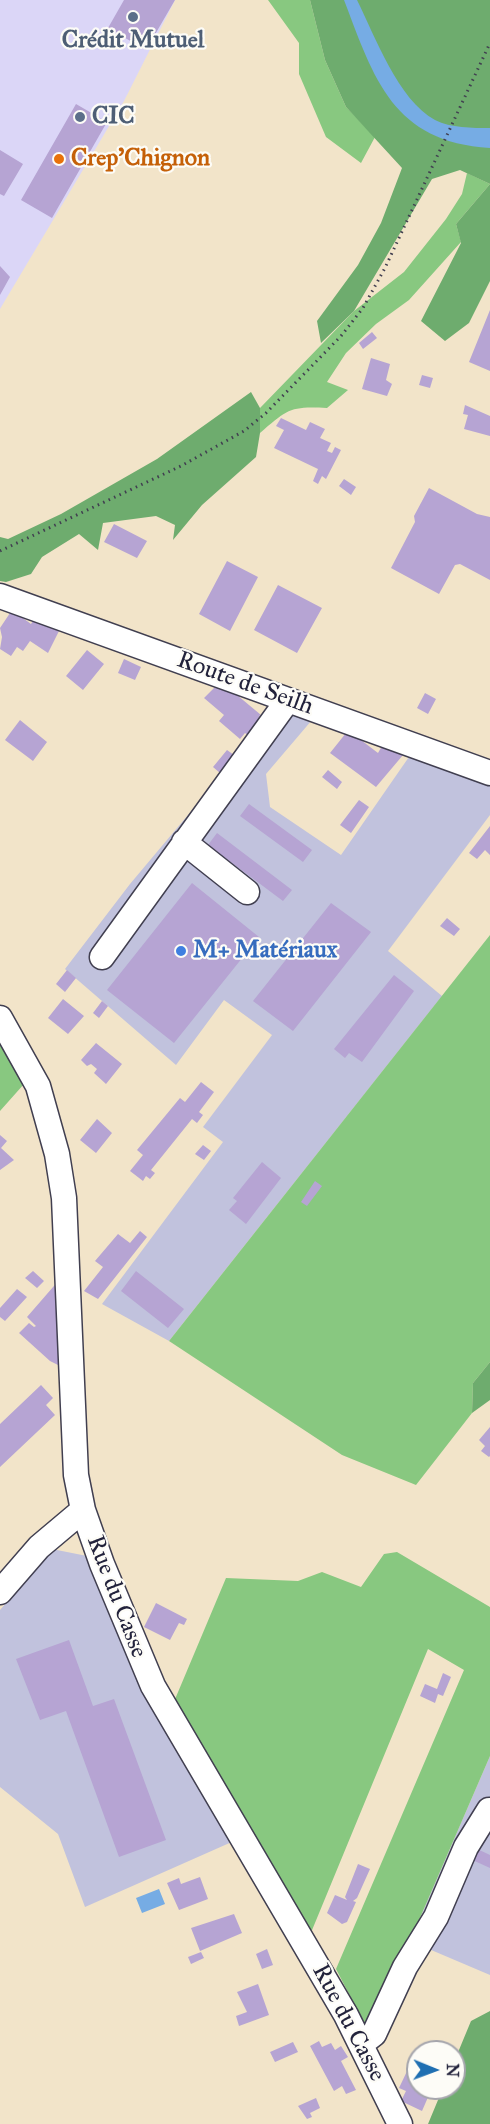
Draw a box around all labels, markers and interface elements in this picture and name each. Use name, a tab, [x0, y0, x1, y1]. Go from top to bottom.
marker: Crédit Mutuel	[126, 10, 140, 24]
place label: Crédit Mutuel	[62, 27, 204, 55]
place label: CIC	[92, 103, 135, 131]
marker: CIC	[73, 110, 87, 124]
place label: Crep'Chignon	[71, 145, 210, 173]
marker: Crep'Chignon	[52, 152, 66, 166]
street label: Route de Seilh	[173, 646, 317, 722]
place label: M+ Matériaux	[193, 937, 337, 965]
marker: M+ Matériaux	[174, 944, 188, 958]
street label: Rue du Casse	[80, 1532, 152, 1662]
street label: Rue du Casse	[305, 1959, 391, 2087]
north arrow	[406, 2040, 466, 2100]
text: N	[443, 2063, 462, 2077]

